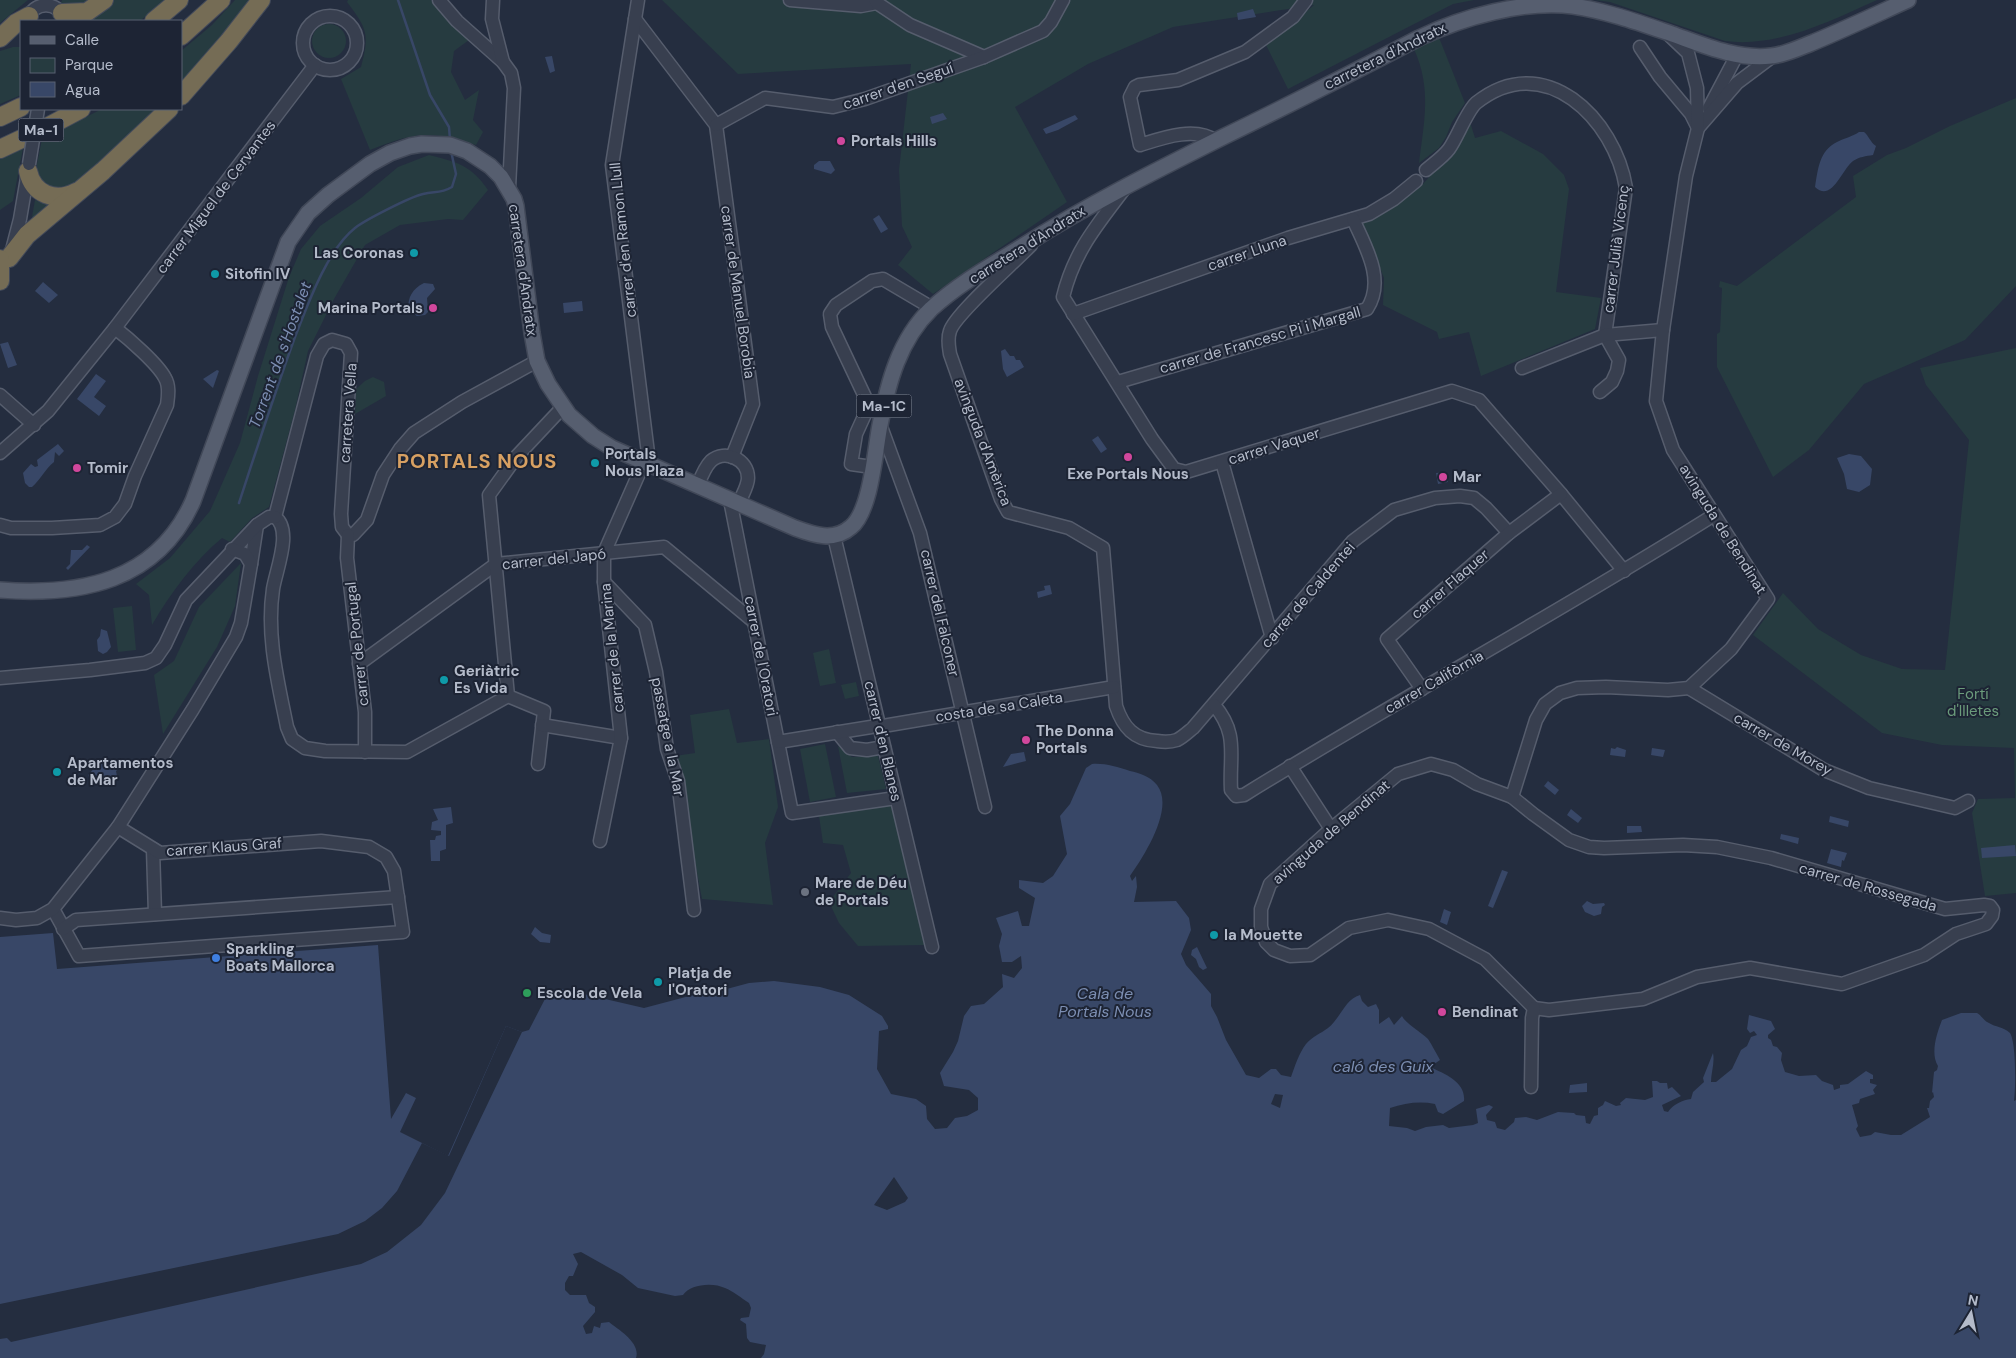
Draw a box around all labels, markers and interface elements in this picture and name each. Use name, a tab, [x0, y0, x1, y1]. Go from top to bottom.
street label: carretera d'Andratx	[1321, 18, 1450, 94]
legend	[20, 20, 182, 110]
text: Calle	[65, 30, 99, 50]
text: Parque	[65, 55, 113, 75]
street label: carrer d'en Seguí	[840, 58, 956, 114]
text: Agua	[65, 80, 100, 100]
street label: carrer Miguel de Cervantes	[152, 116, 280, 278]
road number: Ma-1	[18, 118, 64, 142]
place label: Portals Hills	[851, 131, 937, 151]
marker: Portals Hills	[835, 135, 847, 147]
street label: carrer d'en Ramon Llull	[605, 161, 641, 319]
street label: carrer Julià Vicenç	[1598, 184, 1634, 314]
street label: carretera d'Andratx	[965, 201, 1089, 289]
street label: carretera d'Andratx	[504, 203, 542, 338]
street label: carrer de Manuel Borobia	[716, 204, 760, 380]
street label: carrer Lluna	[1205, 230, 1289, 276]
place label: Las Coronas	[314, 243, 404, 263]
marker: Las Coronas	[408, 247, 420, 259]
place label: Sitofin IV	[225, 264, 291, 284]
marker: Sitofin IV	[209, 268, 221, 280]
water label: Torrent de s'Hostalet	[244, 278, 317, 431]
place label: Marina Portals	[318, 298, 423, 318]
marker: Marina Portals	[427, 302, 439, 314]
street label: carrer de Francesc Pi i Margall	[1157, 302, 1363, 378]
street label: carretera Vella	[335, 362, 361, 464]
street label: avinguda d'Amèrica	[949, 375, 1017, 509]
road number: Ma-1C	[856, 394, 912, 418]
street label: carrer Vaquer	[1226, 422, 1323, 469]
place label: Portals Nous Plaza	[605, 444, 684, 481]
district label: PORTALS NOUS	[397, 448, 557, 474]
marker: Exe Portals Nous	[1122, 451, 1134, 463]
marker: Portals Nous Plaza	[589, 457, 601, 469]
place label: Tomir	[87, 458, 128, 478]
street label: avinguda de Bendinat	[1675, 460, 1771, 598]
marker: Tomir	[71, 462, 83, 474]
place label: Exe Portals Nous	[1067, 464, 1189, 484]
place label: Mar	[1453, 467, 1481, 487]
marker: Mar	[1437, 471, 1449, 483]
street label: carrer de Caldentei	[1256, 538, 1360, 652]
street label: carrer del Japó	[501, 544, 607, 574]
street label: carrer Flaquer	[1407, 544, 1494, 623]
street label: carrer del Falconer	[916, 547, 964, 679]
street label: carrer de Portugal	[341, 581, 373, 707]
street label: carrer de la Marina	[595, 582, 629, 714]
street label: carrer de l'Oratori	[740, 594, 782, 718]
street label: carrer Califòrnia	[1381, 646, 1487, 718]
place label: Geriàtric Es Vida	[454, 661, 520, 698]
marker: Geriàtric Es Vida	[438, 674, 450, 686]
street label: passatge a la Mar	[647, 676, 689, 799]
street label: carrer d'en Blanes	[859, 679, 907, 803]
park label: Fortí d'Illetes	[1947, 684, 1999, 721]
street label: costa de sa Caleta	[934, 687, 1064, 727]
street label: carrer de Morey	[1730, 708, 1837, 781]
place label: The Donna Portals	[1036, 721, 1114, 758]
marker: The Donna Portals	[1020, 734, 1032, 746]
place label: Apartamentos de Mar	[67, 753, 174, 790]
marker: Apartamentos de Mar	[51, 766, 63, 778]
street label: avinguda de Bendinat	[1268, 775, 1394, 889]
street label: carrer Klaus Graf	[165, 833, 283, 861]
street label: carrer de Rossegada	[1797, 858, 1939, 916]
place label: Mare de Déu de Portals	[815, 873, 907, 910]
marker: Mare de Déu de Portals	[799, 886, 811, 898]
place label: la Mouette	[1224, 925, 1303, 945]
marker: la Mouette	[1208, 929, 1220, 941]
place label: Sparkling Boats Mallorca	[226, 939, 335, 976]
marker: Sparkling Boats Mallorca	[210, 952, 222, 964]
place label: Platja de l'Oratori	[668, 963, 732, 1000]
marker: Platja de l'Oratori	[652, 976, 664, 988]
place label: Escola de Vela	[537, 983, 642, 1003]
water label: Cala de Portals Nous	[1058, 983, 1152, 1022]
marker: Escola de Vela	[521, 987, 533, 999]
place label: Bendinat	[1452, 1002, 1518, 1022]
marker: Bendinat	[1436, 1006, 1448, 1018]
water label: caló des Guix	[1333, 1056, 1434, 1077]
north arrow	[1946, 1288, 1996, 1338]
text: N	[1967, 1290, 1980, 1310]

